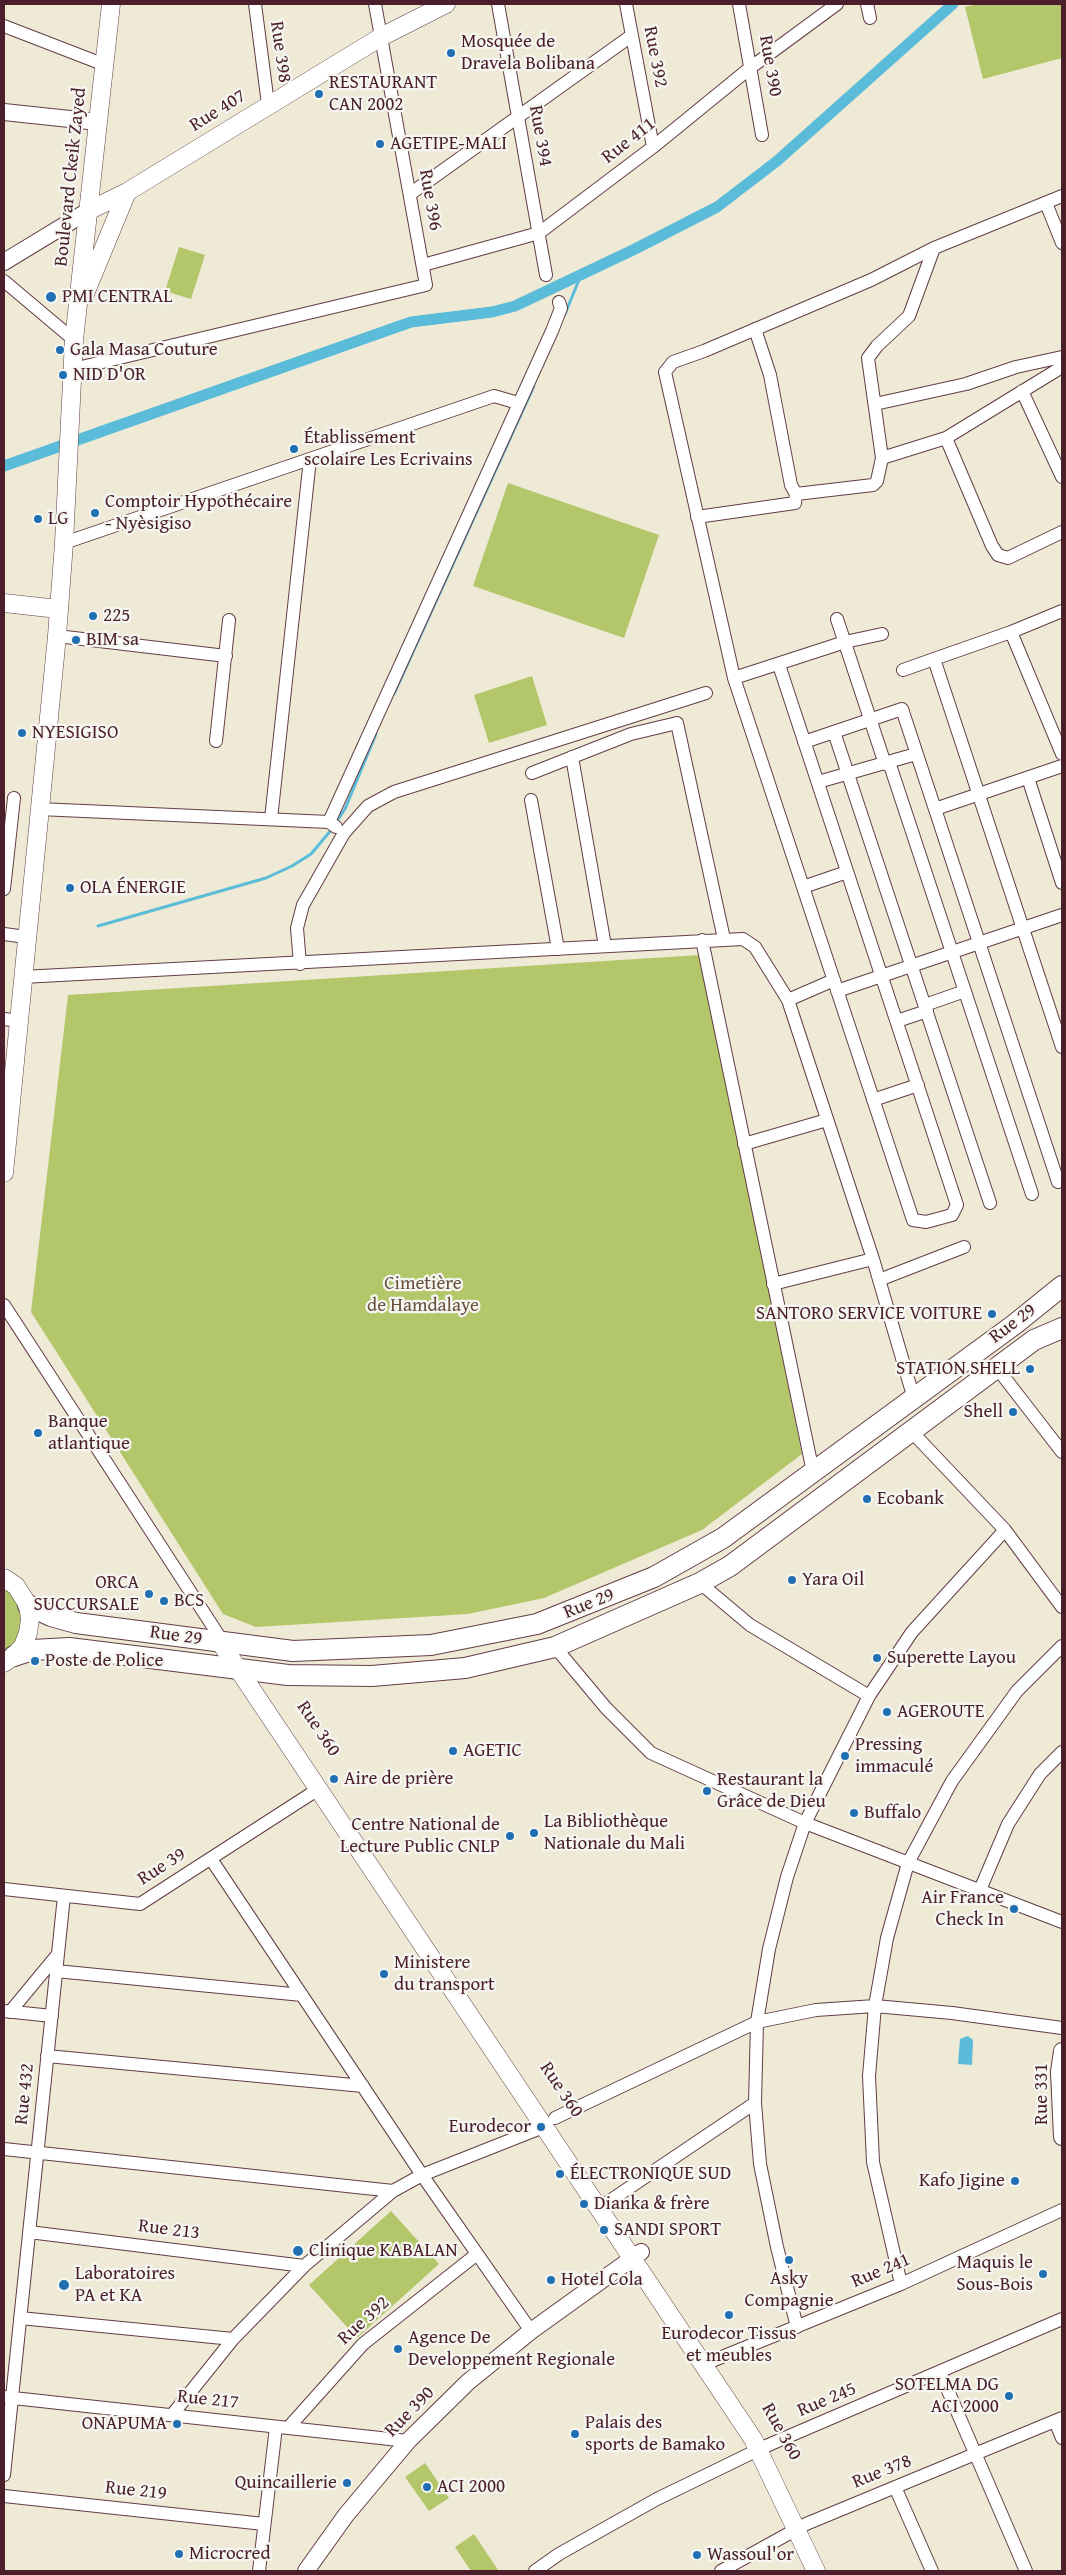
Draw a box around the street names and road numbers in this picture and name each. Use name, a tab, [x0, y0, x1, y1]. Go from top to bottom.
street label: Rue 398	[264, 20, 296, 84]
street label: Rue 392	[638, 25, 672, 89]
street label: Rue 390	[753, 34, 787, 98]
street label: Rue 407	[186, 85, 250, 137]
street label: Boulevard Ckeik Zayed	[50, 86, 92, 268]
street label: Rue 394	[523, 104, 557, 168]
street label: Rue 411	[598, 113, 660, 169]
street label: Rue 396	[413, 168, 447, 232]
street label: Rue 29	[985, 1299, 1041, 1349]
street label: Rue 29	[560, 1584, 618, 1624]
street label: Rue 29	[148, 1621, 204, 1651]
street label: Rue 360	[291, 1697, 345, 1761]
street label: Rue 39	[134, 1843, 190, 1891]
street label: Rue 360	[534, 2058, 588, 2122]
street label: Rue 432	[10, 2062, 40, 2126]
street label: Rue 331	[1031, 2063, 1053, 2125]
street label: Rue 213	[137, 2215, 201, 2245]
street label: Rue 241	[848, 2248, 914, 2294]
street label: Rue 392	[333, 2292, 395, 2350]
street label: Rue 245	[794, 2377, 860, 2423]
street label: Rue 390	[380, 2382, 440, 2442]
street label: Rue 217	[176, 2385, 240, 2415]
street label: Rue 360	[756, 2399, 806, 2465]
street label: Rue 378	[849, 2450, 915, 2494]
street label: Rue 219	[104, 2476, 168, 2506]

